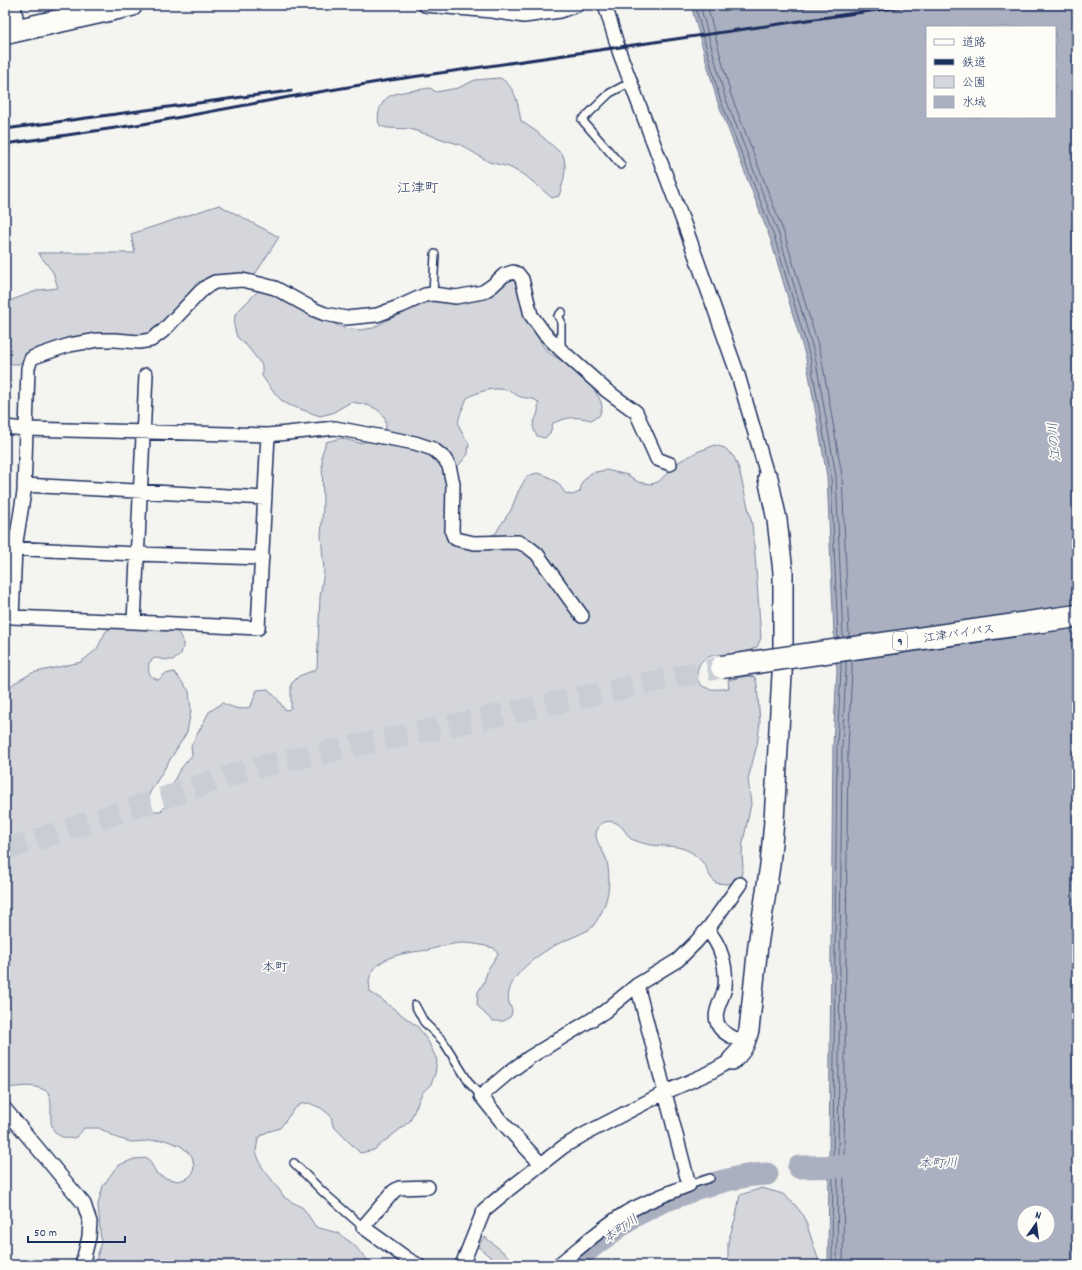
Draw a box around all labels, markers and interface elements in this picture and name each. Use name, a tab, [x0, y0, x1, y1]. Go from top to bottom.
legend	[926, 26, 1056, 118]
text: 道路	[962, 35, 986, 52]
text: 鉄道	[962, 55, 986, 72]
text: 公園	[962, 75, 986, 92]
text: 水域	[962, 95, 986, 112]
district label: 江津町	[397, 179, 439, 199]
water label: 江の川	[1044, 422, 1067, 462]
street label: 江津バイパス	[922, 621, 996, 648]
road number: 9	[893, 632, 907, 650]
district label: 本町	[262, 959, 288, 978]
water label: 本町川	[918, 1154, 958, 1175]
north arrow	[1016, 1204, 1056, 1244]
text: N	[1033, 1208, 1043, 1225]
water label: 本町川	[600, 1211, 643, 1249]
scale bar	[28, 1218, 125, 1244]
text: 50 m	[34, 1225, 57, 1242]

